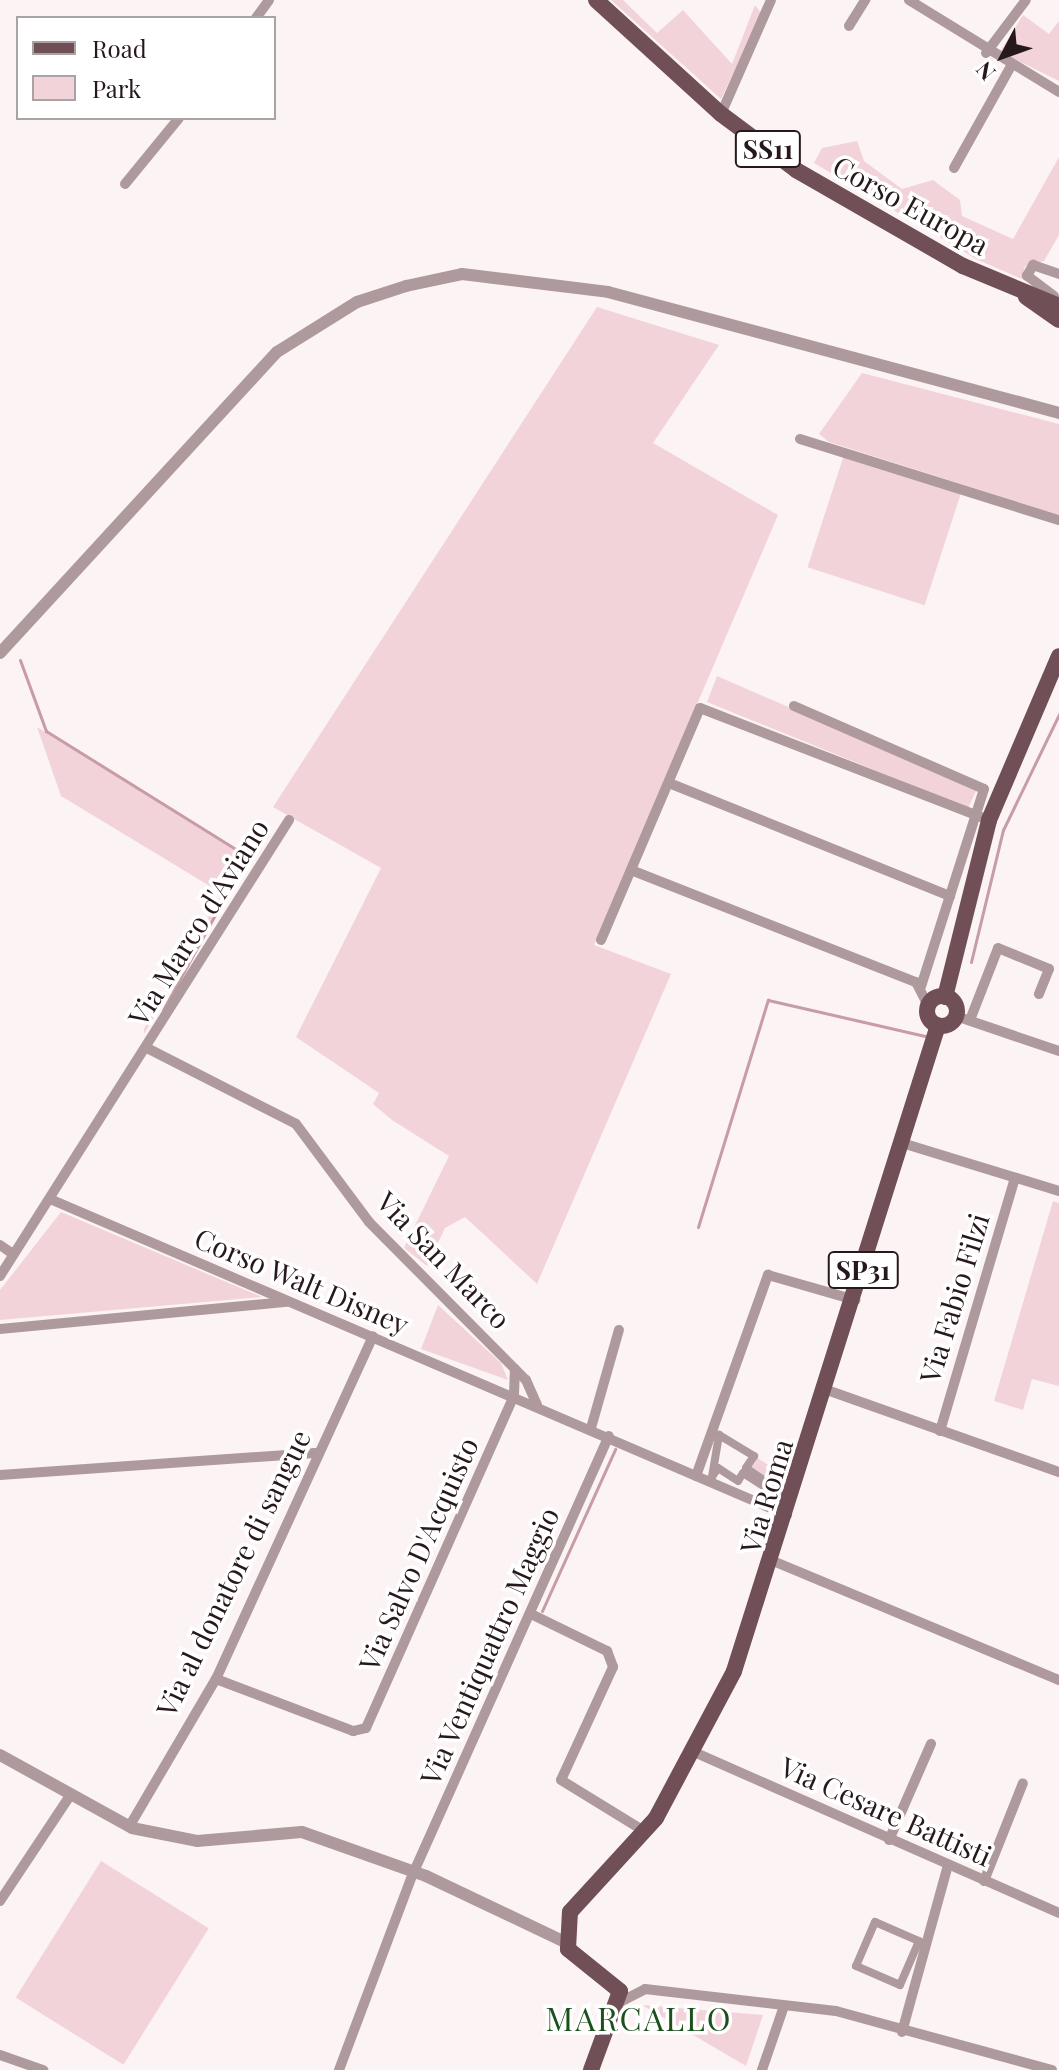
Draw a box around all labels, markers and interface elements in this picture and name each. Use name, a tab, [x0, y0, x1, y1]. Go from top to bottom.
legend	[16, 16, 276, 120]
north arrow	[963, 16, 1043, 96]
text: Road	[92, 32, 147, 64]
text: N	[968, 56, 1001, 88]
text: Park	[92, 72, 141, 104]
road number: SS11	[734, 127, 802, 171]
street label: Corso Europa	[827, 148, 995, 262]
street label: Via Marco d'Aviano	[121, 812, 275, 1032]
street label: Via San Marco	[370, 1184, 518, 1336]
street label: Via Fabio Filzi	[912, 1209, 996, 1387]
street label: Corso Walt Disney	[189, 1221, 415, 1341]
road number: SP31	[827, 1248, 899, 1292]
street label: Via al donatore di sangue	[149, 1424, 317, 1722]
street label: Via Salvo D'Acquisto	[351, 1432, 485, 1676]
street label: Via Roma	[733, 1435, 799, 1557]
street label: Via Ventiquattro Maggio	[412, 1502, 566, 1790]
street label: Via Cesare Battisti	[775, 1749, 997, 1873]
district label: MARCALLO	[545, 1999, 733, 2037]

